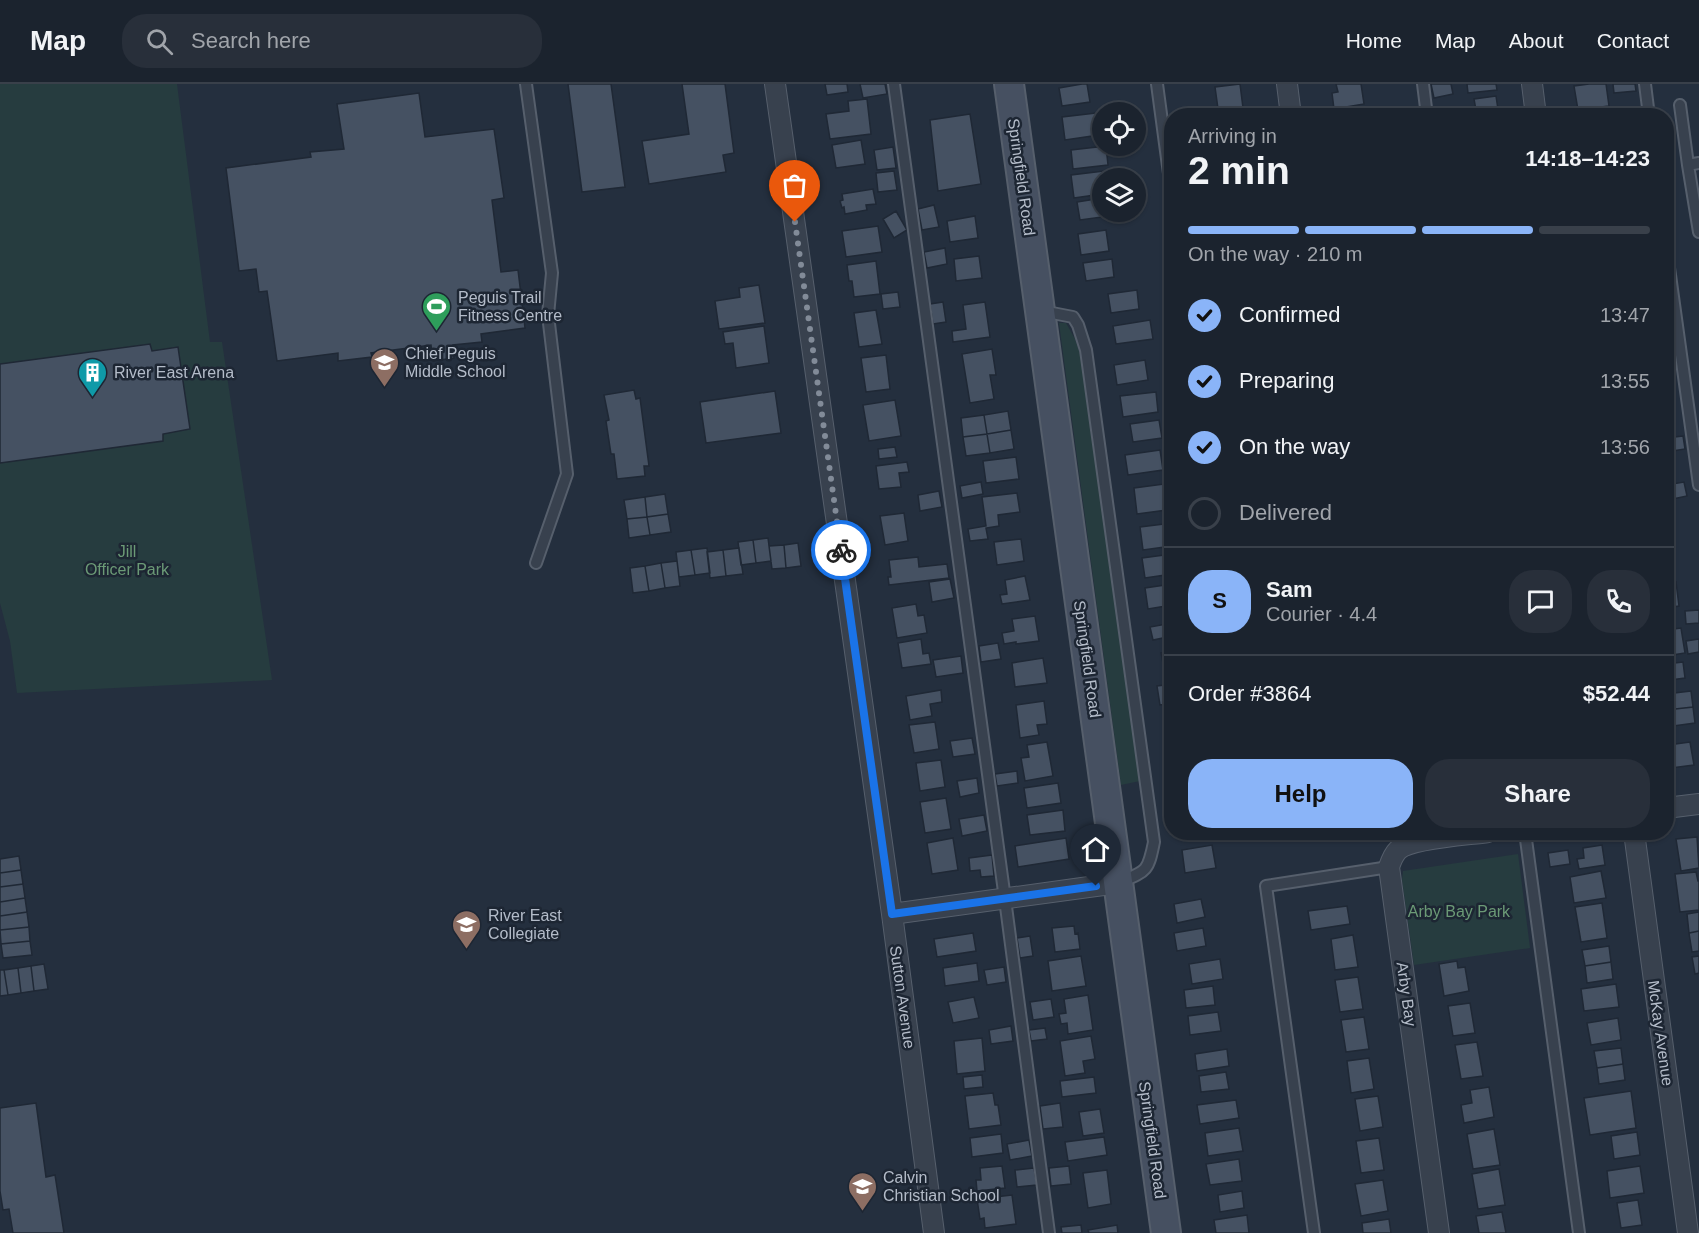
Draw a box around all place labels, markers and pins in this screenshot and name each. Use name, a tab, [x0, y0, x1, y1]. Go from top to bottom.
pin	[769, 160, 820, 222]
place label: Peguis Trail Fitness Centre	[458, 289, 562, 324]
sports icon: Peguis Trail Fitness Centre	[421, 290, 453, 332]
place label: Chief Peguis Middle School	[405, 345, 506, 380]
school or university icon: Chief Peguis Middle School	[368, 346, 400, 388]
building icon: River East Arena	[77, 356, 109, 398]
place label: River East Arena	[114, 364, 234, 381]
pin	[1070, 824, 1121, 886]
place label: River East Collegiate	[488, 907, 562, 942]
school or university icon: River East Collegiate	[451, 908, 483, 950]
place label: Calvin Christian School	[883, 1169, 1000, 1204]
school or university icon: Calvin Christian School	[846, 1170, 878, 1212]

